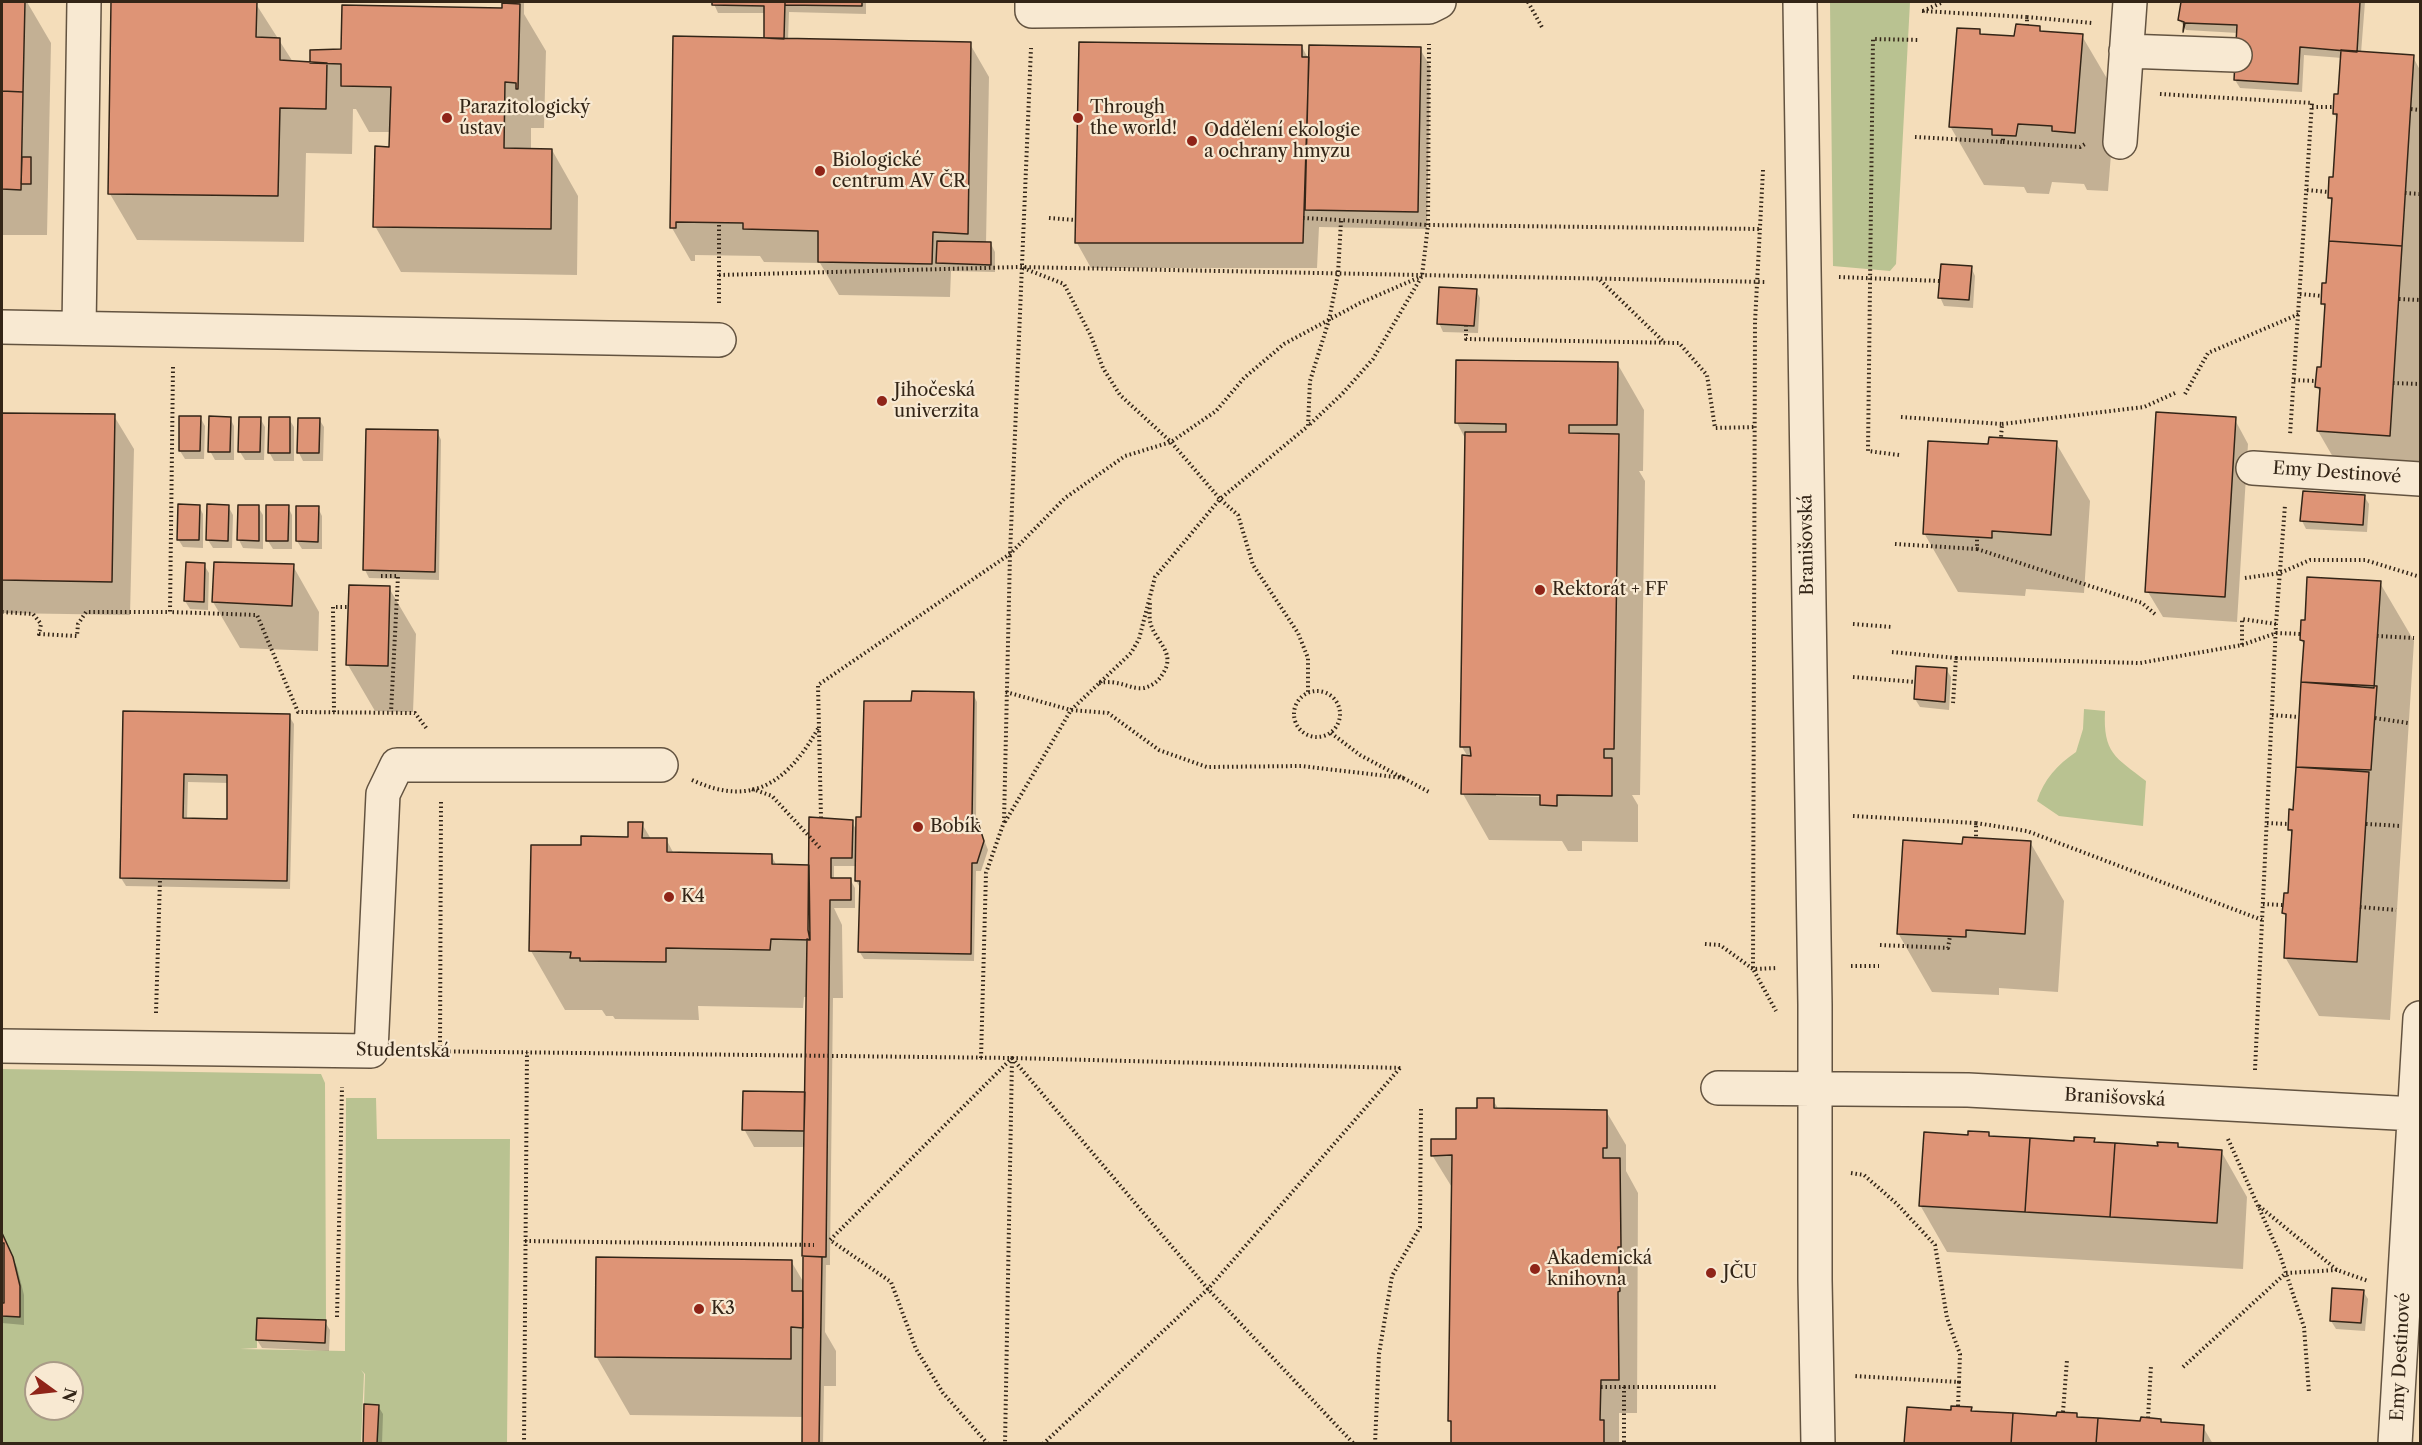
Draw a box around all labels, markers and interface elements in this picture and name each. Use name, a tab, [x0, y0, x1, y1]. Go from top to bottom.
place label: Parazitologický ústav	[459, 97, 590, 140]
place label: Through the world!	[1090, 97, 1177, 140]
marker: Parazitologický ústav	[440, 111, 454, 125]
marker: Through the world!	[1071, 111, 1085, 125]
place label: Oddělení ekologie a ochrany hmyzu	[1204, 120, 1360, 162]
marker: Oddělení ekologie a ochrany hmyzu	[1185, 134, 1199, 148]
place label: Biologické centrum AV ČR	[832, 150, 966, 192]
marker: Biologické centrum AV ČR	[813, 164, 827, 178]
place label: Jihočeská univerzita	[894, 380, 979, 422]
marker: Jihočeská univerzita	[875, 394, 889, 408]
street label: Emy Destinové	[2272, 458, 2402, 488]
street label: Branišovská	[1795, 494, 1819, 596]
place label: Rektorát + FF	[1552, 579, 1668, 601]
marker: Rektorát + FF	[1533, 583, 1547, 597]
place label: Bobík	[930, 816, 980, 838]
marker: Bobík	[911, 820, 925, 834]
place label: K4	[681, 886, 705, 908]
marker: K4	[662, 890, 676, 904]
street label: Studentská	[356, 1039, 450, 1063]
street label: Branišovská	[2064, 1085, 2166, 1111]
place label: Akademická knihovna	[1547, 1248, 1652, 1290]
marker: Akademická knihovna	[1528, 1262, 1542, 1276]
place label: JČU	[1723, 1262, 1757, 1284]
marker: JČU	[1704, 1266, 1718, 1280]
street label: Emy Destinové	[2387, 1292, 2415, 1422]
place label: K3	[711, 1298, 735, 1320]
marker: K3	[692, 1302, 706, 1316]
north arrow	[24, 1361, 84, 1421]
text: N	[58, 1386, 81, 1404]

